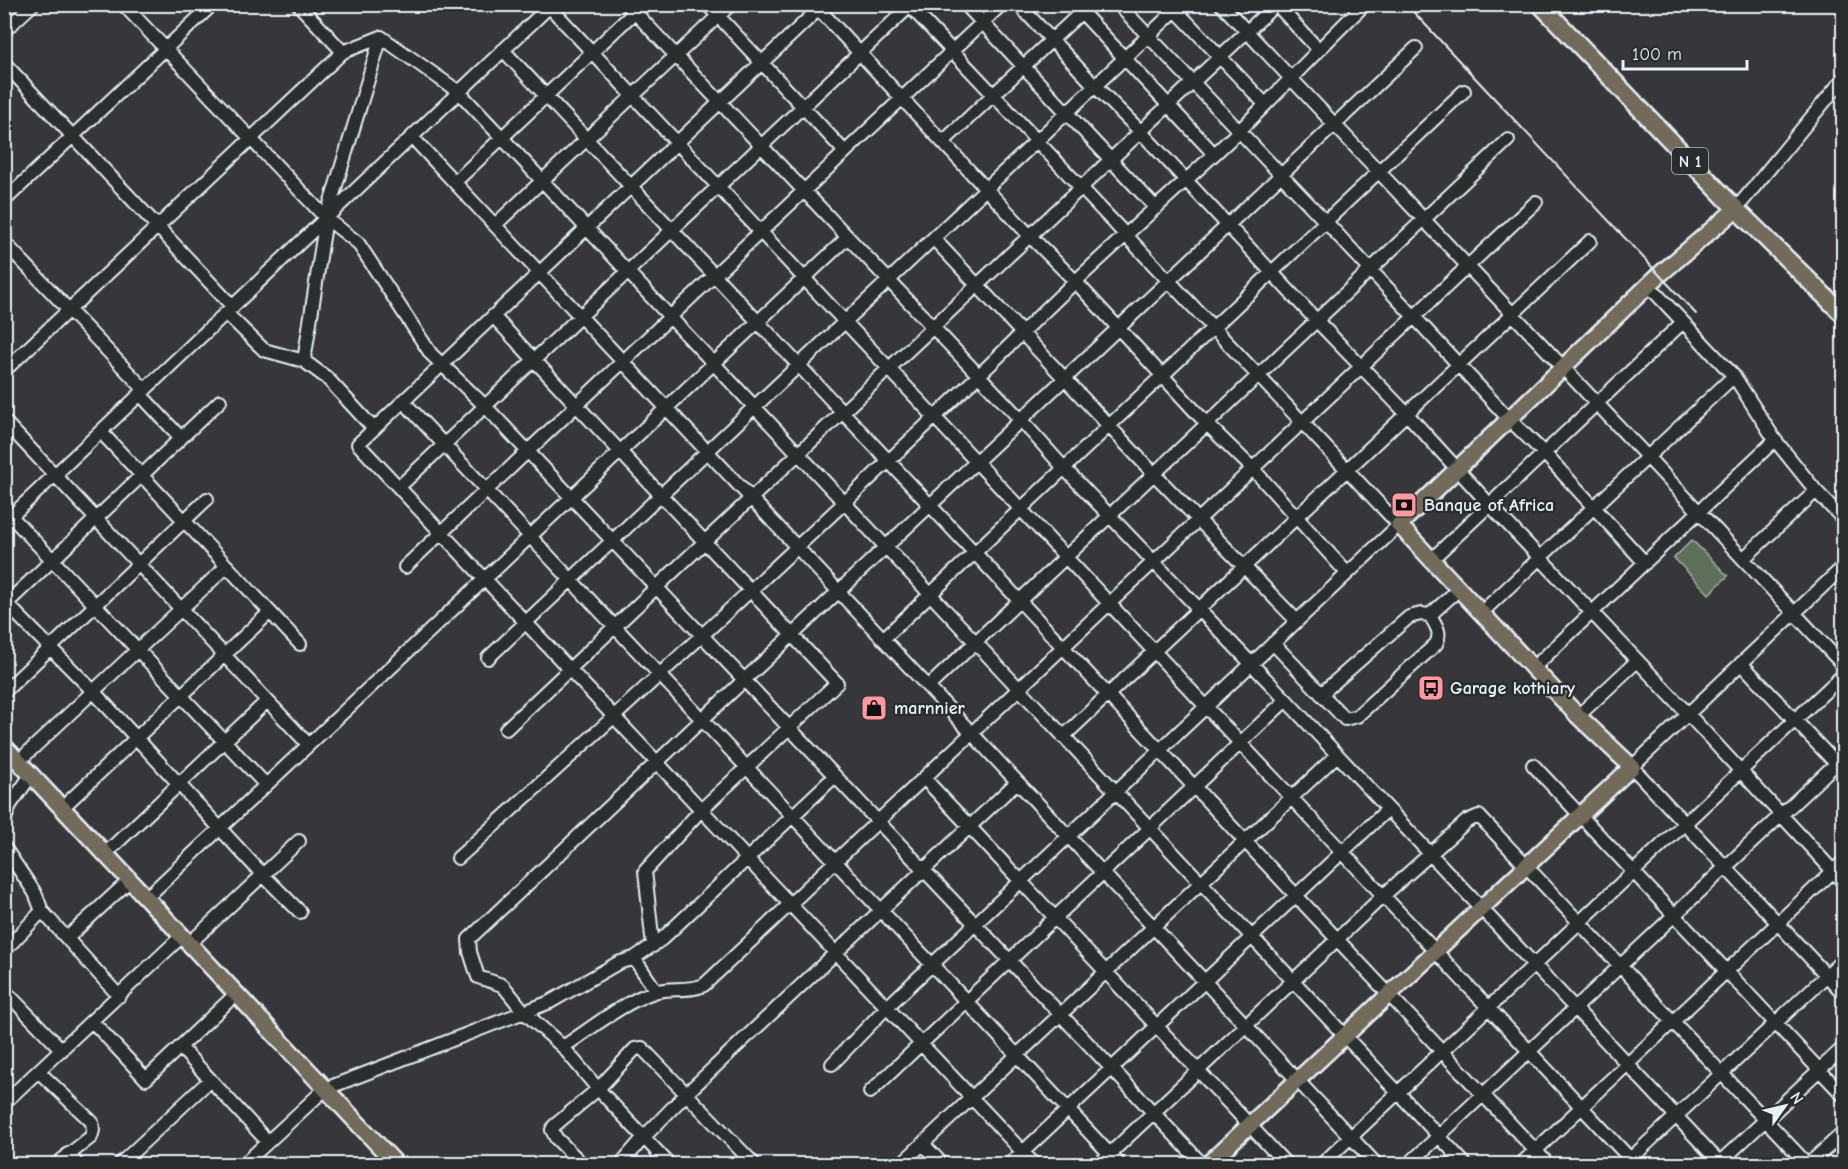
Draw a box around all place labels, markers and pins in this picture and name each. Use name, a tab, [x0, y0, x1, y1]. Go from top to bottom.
bank icon: Banque of Africa	[1389, 490, 1419, 520]
place label: Banque of Africa	[1424, 495, 1554, 516]
bus stop icon: Garage kothiary	[1416, 673, 1446, 703]
place label: Garage kothiary	[1450, 678, 1576, 699]
shop icon: marnnier	[859, 693, 889, 723]
place label: marnnier	[894, 698, 965, 719]

